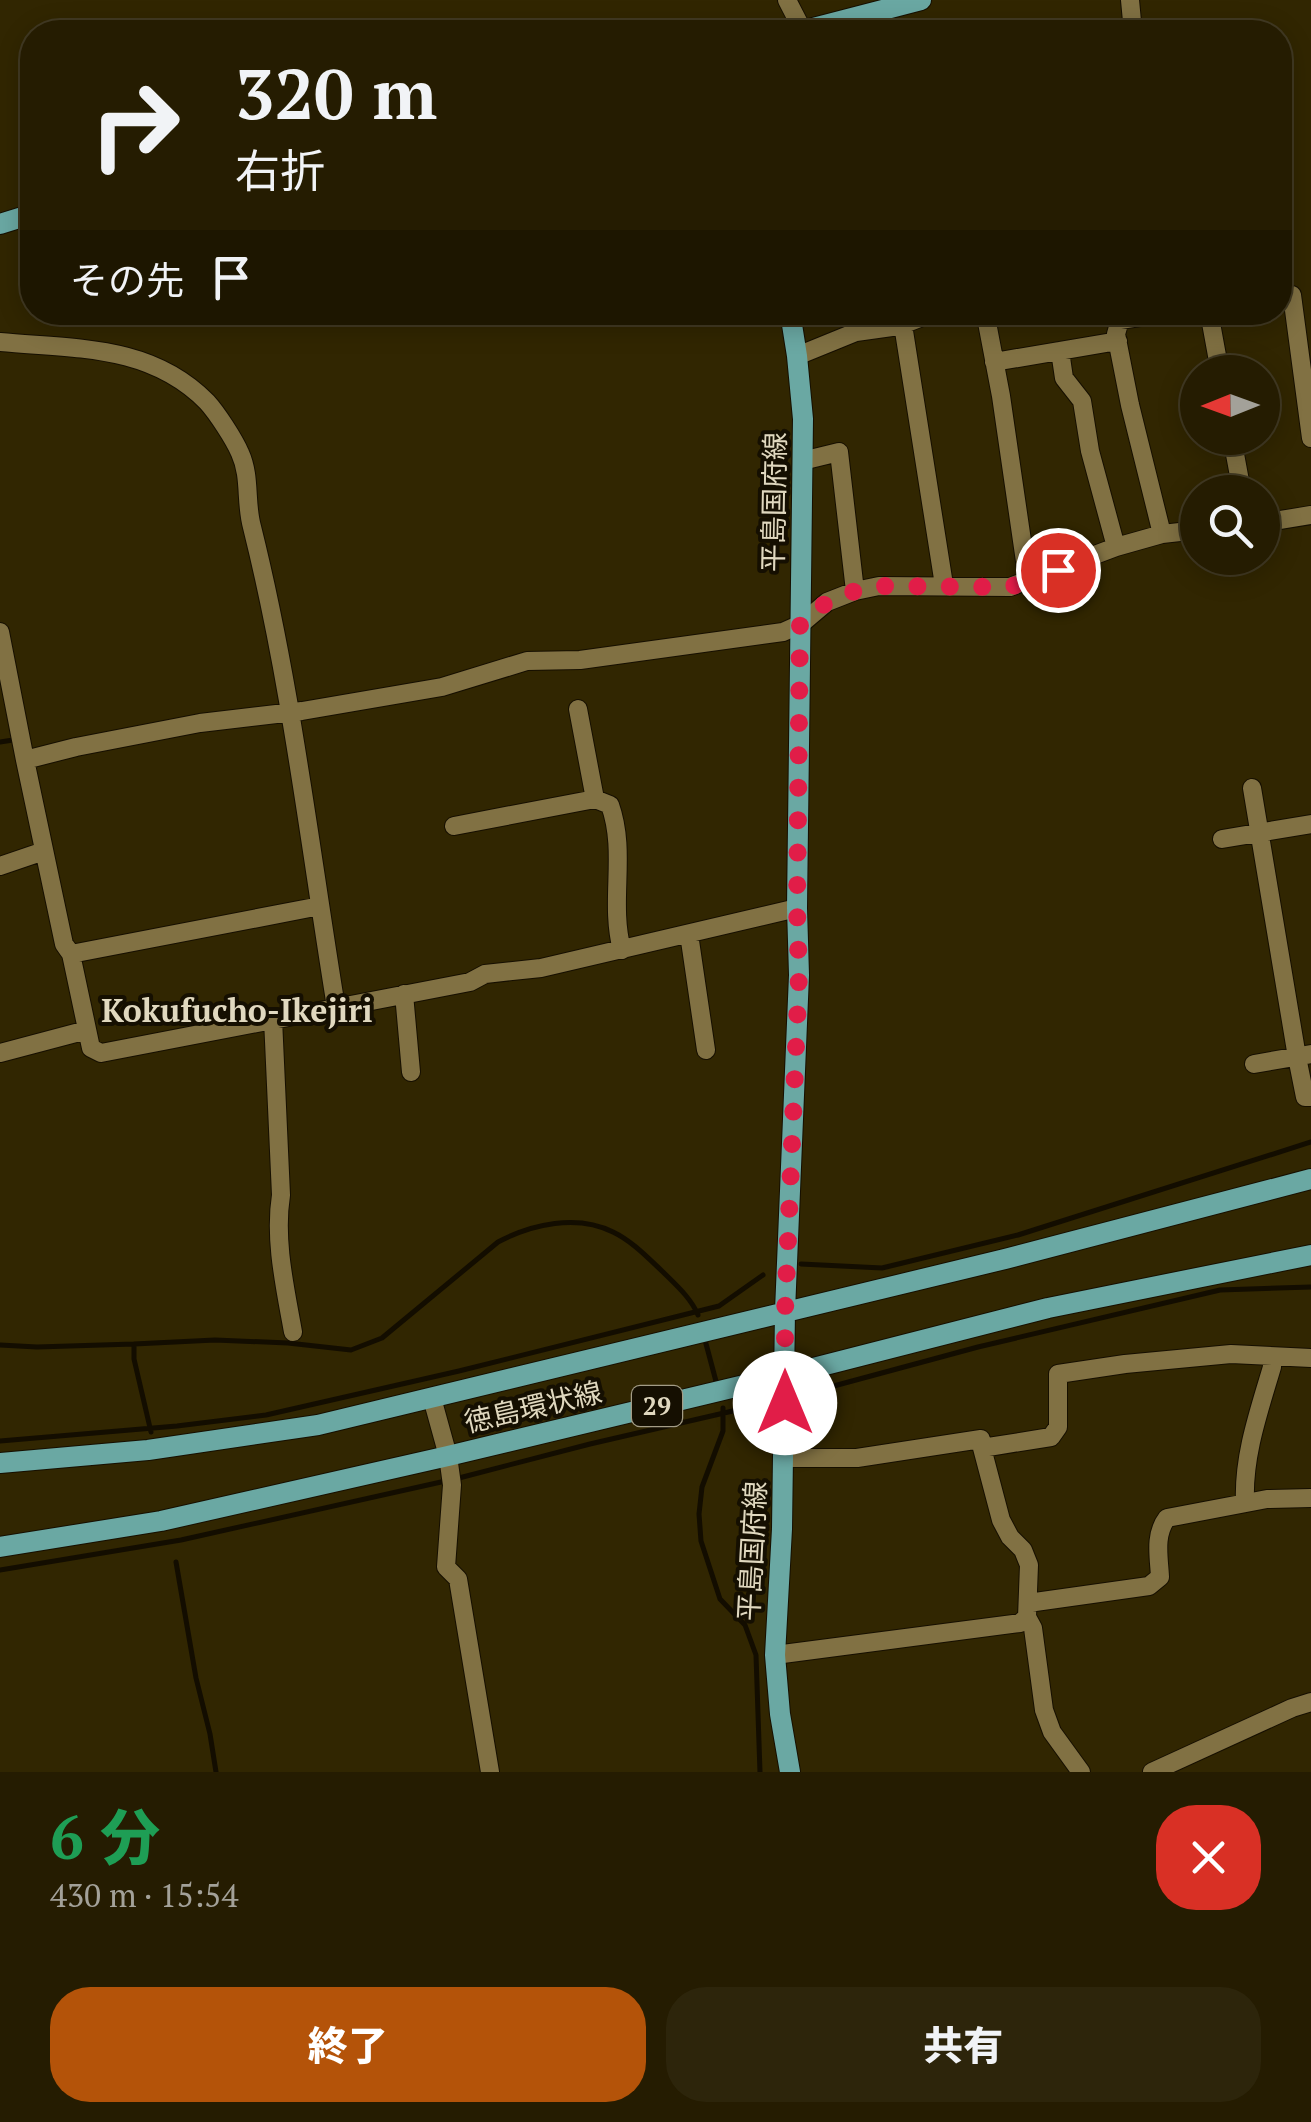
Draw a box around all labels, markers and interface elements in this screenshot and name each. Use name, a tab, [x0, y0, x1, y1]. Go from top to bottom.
text: 320 m	[235, 46, 437, 139]
icon: right	[70, 60, 200, 190]
text: 右折	[235, 140, 325, 200]
icon: arrive	[204, 250, 259, 305]
text: その先	[70, 255, 184, 305]
north arrow	[1180, 355, 1280, 455]
map controls	[1180, 355, 1280, 575]
street label: 平島国府線	[754, 432, 793, 572]
button: search	[1180, 475, 1280, 575]
pin	[1016, 528, 1101, 613]
icon: arrive	[1031, 543, 1086, 598]
district label: Kokufucho-Ikejiri	[101, 989, 373, 1031]
position arrow	[733, 1351, 837, 1455]
street label: 徳島環状線	[461, 1373, 605, 1440]
road number: 29	[632, 1386, 682, 1426]
street label: 平島国府線	[729, 1480, 774, 1622]
text: 6 分	[50, 1797, 160, 1876]
button: close	[1156, 1805, 1261, 1910]
text: 430 m · 15:54	[50, 1874, 238, 1916]
button: 終了	[50, 1987, 646, 2102]
button: 共有	[666, 1987, 1261, 2102]

